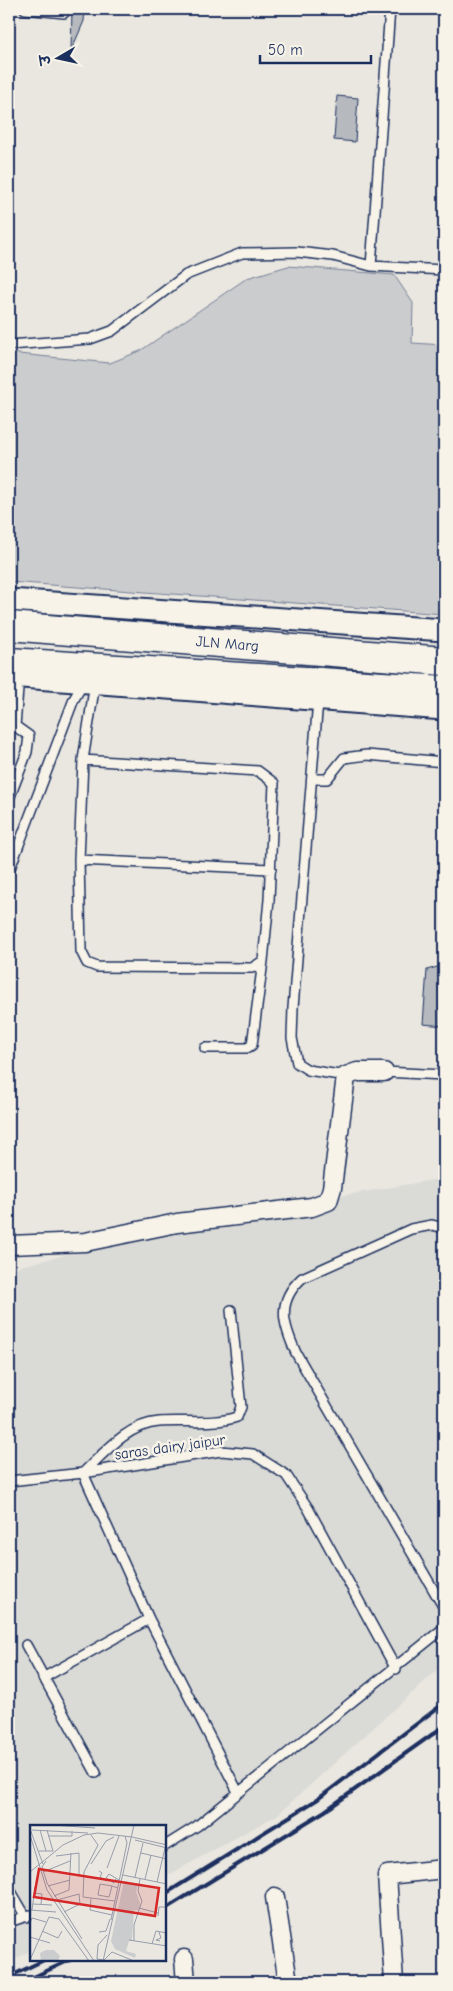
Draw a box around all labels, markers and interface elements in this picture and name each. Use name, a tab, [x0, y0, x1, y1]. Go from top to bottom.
north arrow	[32, 32, 82, 82]
scale bar	[260, 32, 372, 64]
text: 50 m	[268, 41, 303, 59]
text: उ	[36, 52, 55, 68]
street label: JLN Marg	[195, 632, 259, 655]
street label: saras dairy jaipur	[113, 1430, 227, 1464]
inset map	[30, 1825, 166, 1961]

